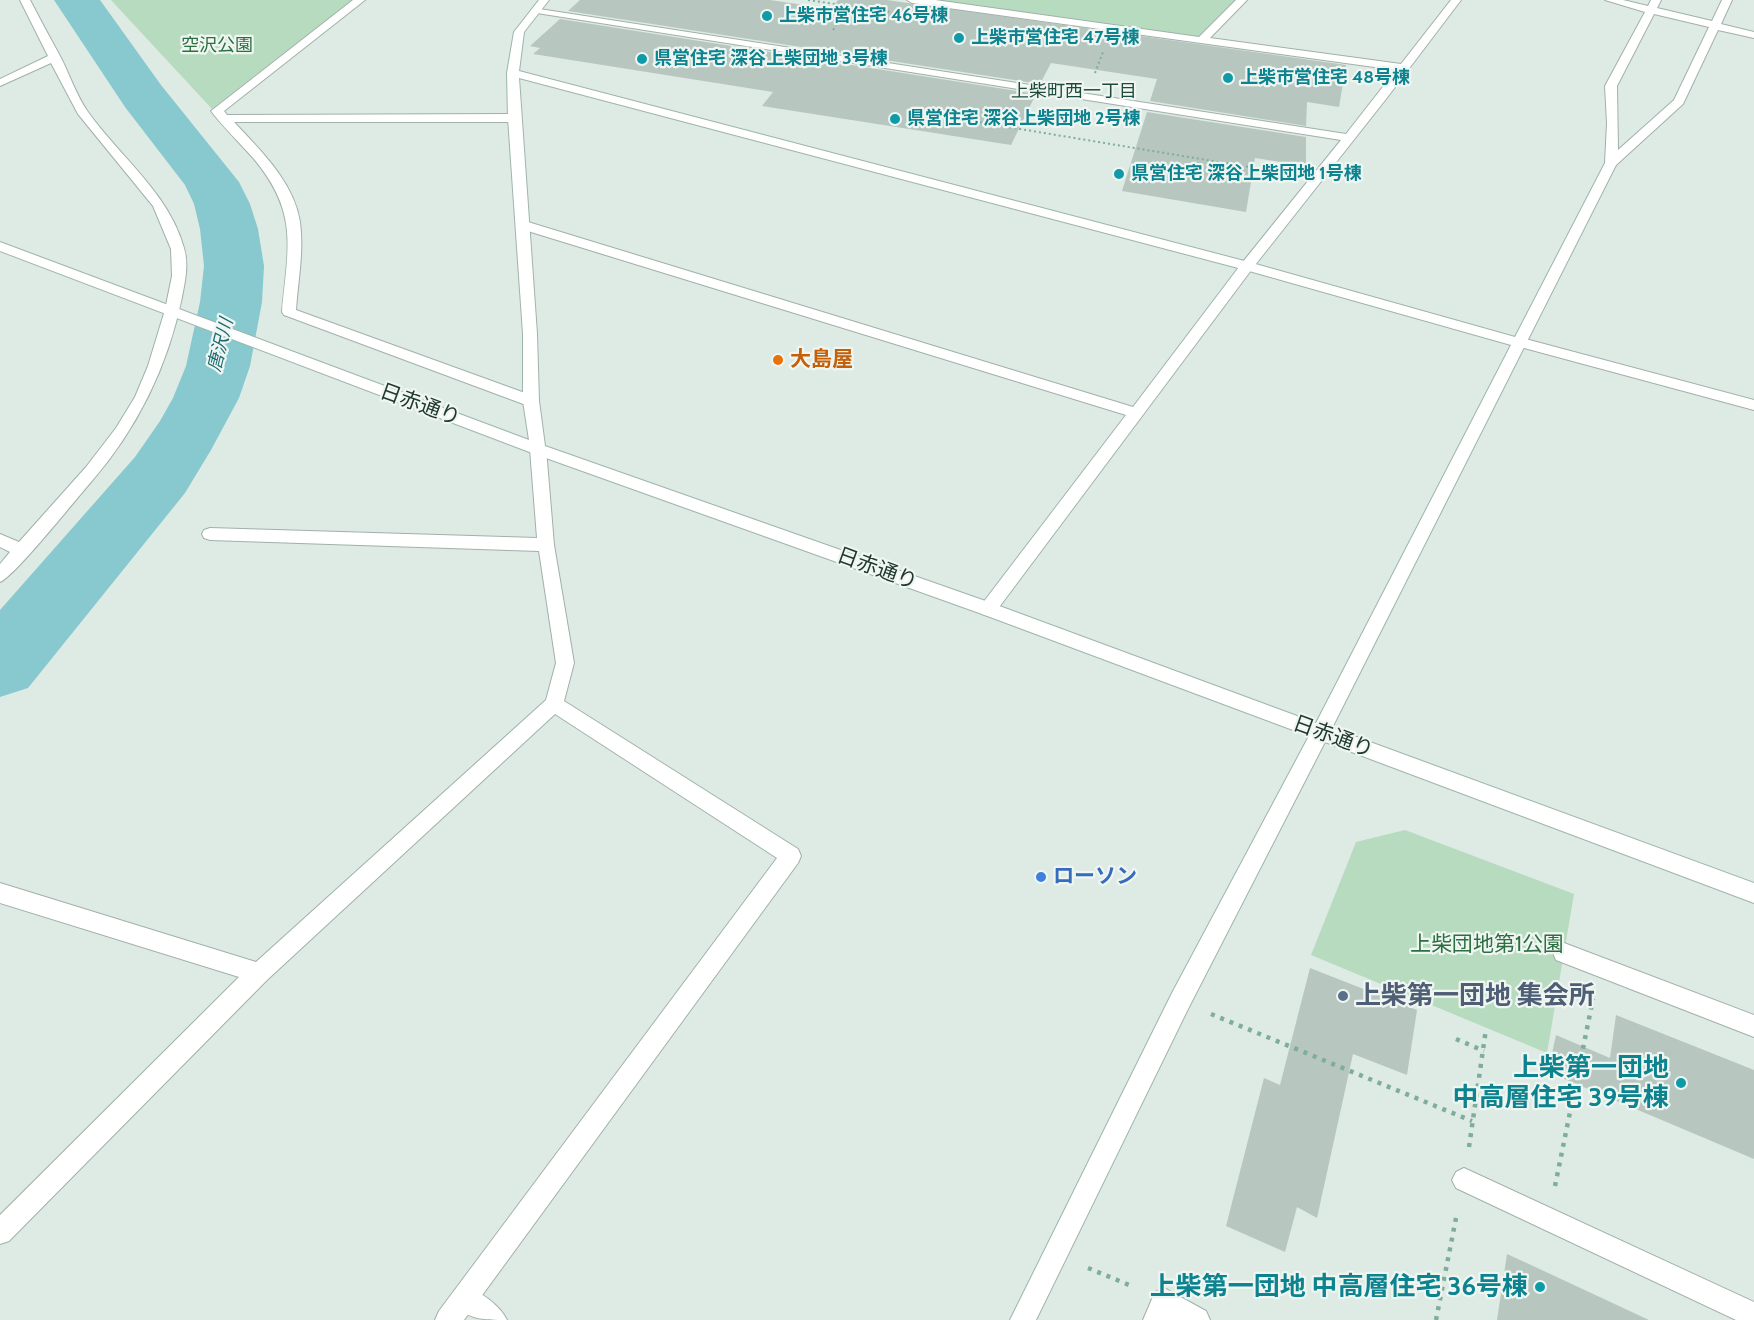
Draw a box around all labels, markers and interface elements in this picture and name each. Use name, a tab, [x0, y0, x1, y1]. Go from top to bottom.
place label: 上柴市営住宅 46号棟	[779, 5, 948, 27]
marker: 上柴市営住宅 46号棟	[760, 9, 774, 23]
place label: 上柴市営住宅 47号棟	[971, 27, 1139, 49]
marker: 上柴市営住宅 47号棟	[952, 31, 966, 45]
park label: 空沢公園	[181, 35, 253, 57]
place label: 県営住宅 深谷上柴団地 3号棟	[654, 48, 888, 70]
marker: 県営住宅 深谷上柴団地 3号棟	[635, 52, 649, 66]
place label: 上柴市営住宅 48号棟	[1240, 67, 1410, 89]
marker: 上柴市営住宅 48号棟	[1221, 71, 1235, 85]
district label: 上柴町西一丁目	[1011, 81, 1137, 103]
place label: 県営住宅 深谷上柴団地 2号棟	[907, 108, 1141, 130]
marker: 県営住宅 深谷上柴団地 2号棟	[888, 112, 902, 126]
place label: 県営住宅 深谷上柴団地 1号棟	[1131, 163, 1362, 185]
marker: 県営住宅 深谷上柴団地 1号棟	[1112, 167, 1126, 181]
water label: 唐沢川	[204, 316, 238, 374]
place label: 大島屋	[790, 347, 853, 373]
marker: 大島屋	[771, 353, 785, 367]
street label: 日赤通り	[376, 379, 464, 431]
street label: 日赤通り	[833, 543, 921, 595]
street label: 日赤通り	[1289, 711, 1377, 763]
place label: ローソン	[1053, 864, 1137, 890]
marker: ローソン	[1034, 870, 1048, 884]
park label: 上柴団地第1公園	[1410, 932, 1564, 958]
place label: 上柴第一団地 集会所	[1355, 980, 1595, 1012]
marker: 上柴第一団地 集会所	[1336, 989, 1350, 1003]
place label: 上柴第一団地 中高層住宅 39号棟	[1453, 1052, 1669, 1114]
marker: 上柴第一団地 中高層住宅 39号棟	[1674, 1076, 1688, 1090]
place label: 上柴第一団地 中高層住宅 36号棟	[1150, 1271, 1528, 1303]
marker: 上柴第一団地 中高層住宅 36号棟	[1533, 1280, 1547, 1294]

